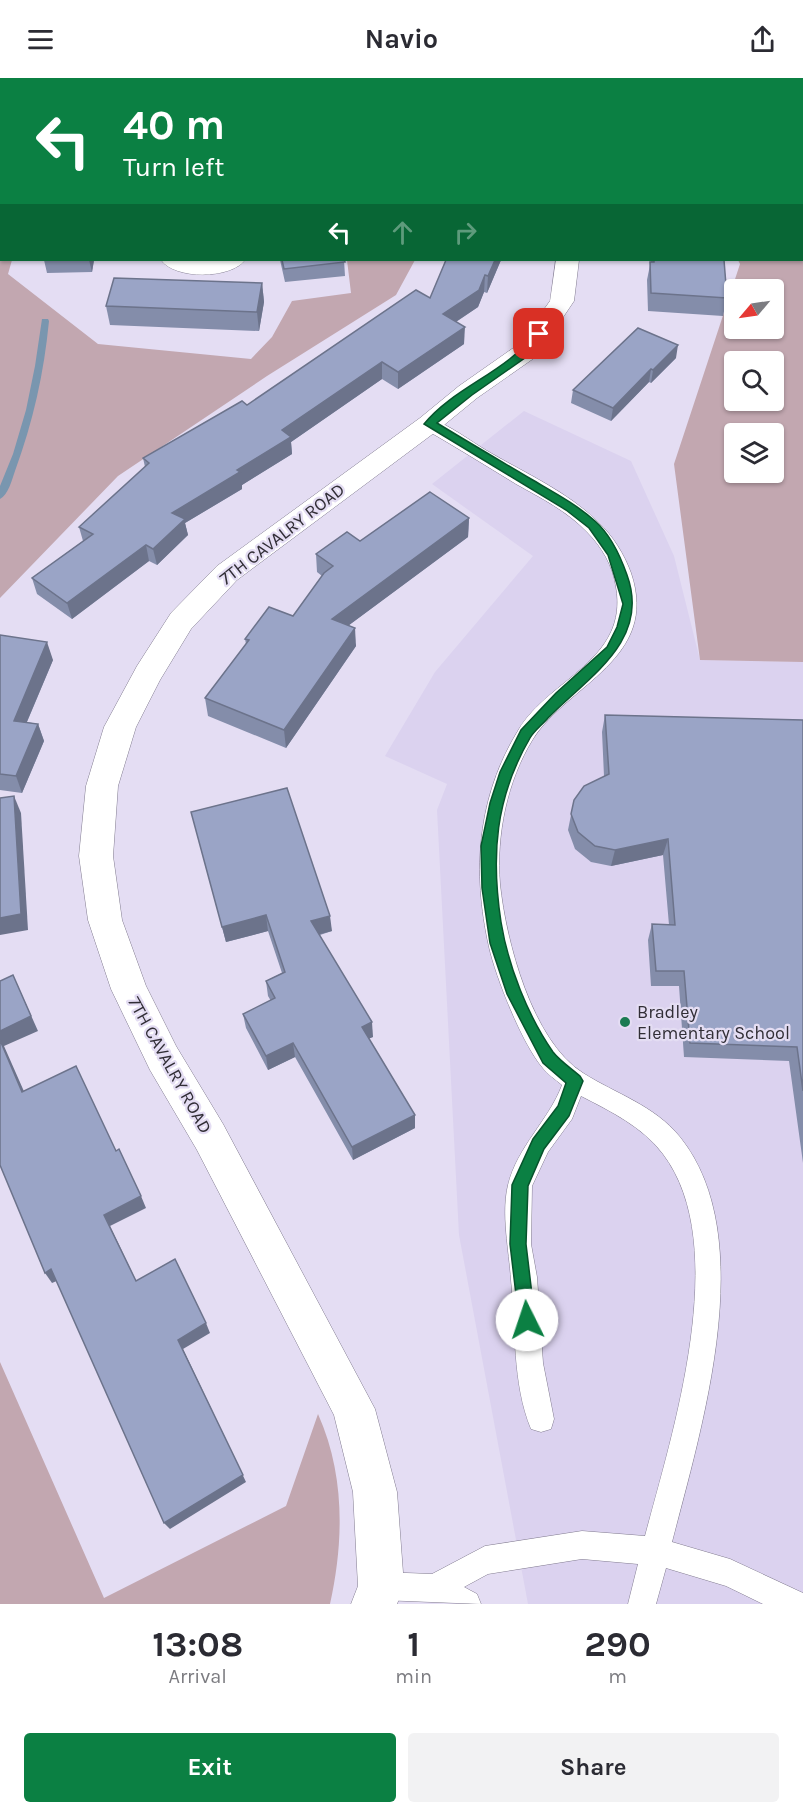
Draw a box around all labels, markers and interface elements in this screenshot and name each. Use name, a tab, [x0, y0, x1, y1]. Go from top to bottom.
icon: menu	[24, 23, 57, 56]
text: Navio	[365, 23, 438, 55]
icon: share	[746, 23, 779, 56]
text: 40 m	[123, 100, 225, 150]
icon: left	[24, 102, 102, 180]
text: Turn left	[123, 151, 224, 183]
icon: left	[323, 216, 356, 249]
icon: ahead	[386, 216, 419, 249]
icon: right	[449, 216, 482, 249]
north arrow	[724, 279, 784, 339]
map controls	[724, 279, 784, 483]
pin	[513, 308, 564, 359]
icon: arrive	[522, 317, 555, 350]
button: search	[724, 351, 784, 411]
button: layers	[724, 423, 784, 483]
street label: 7TH CAVALRY ROAD	[215, 478, 349, 590]
street label: 7TH CAVALRY ROAD	[123, 993, 217, 1137]
place label: Bradley Elementary School	[637, 1001, 790, 1044]
marker: Bradley Elementary School	[618, 1015, 632, 1029]
position arrow	[495, 1288, 559, 1352]
text: 13:08	[152, 1623, 243, 1665]
text: 1	[407, 1623, 420, 1665]
text: 290	[584, 1623, 651, 1665]
text: Arrival	[168, 1665, 227, 1688]
text: min	[395, 1665, 432, 1688]
text: m	[608, 1665, 627, 1688]
button: Exit	[24, 1733, 396, 1802]
button: Share	[408, 1733, 779, 1802]

